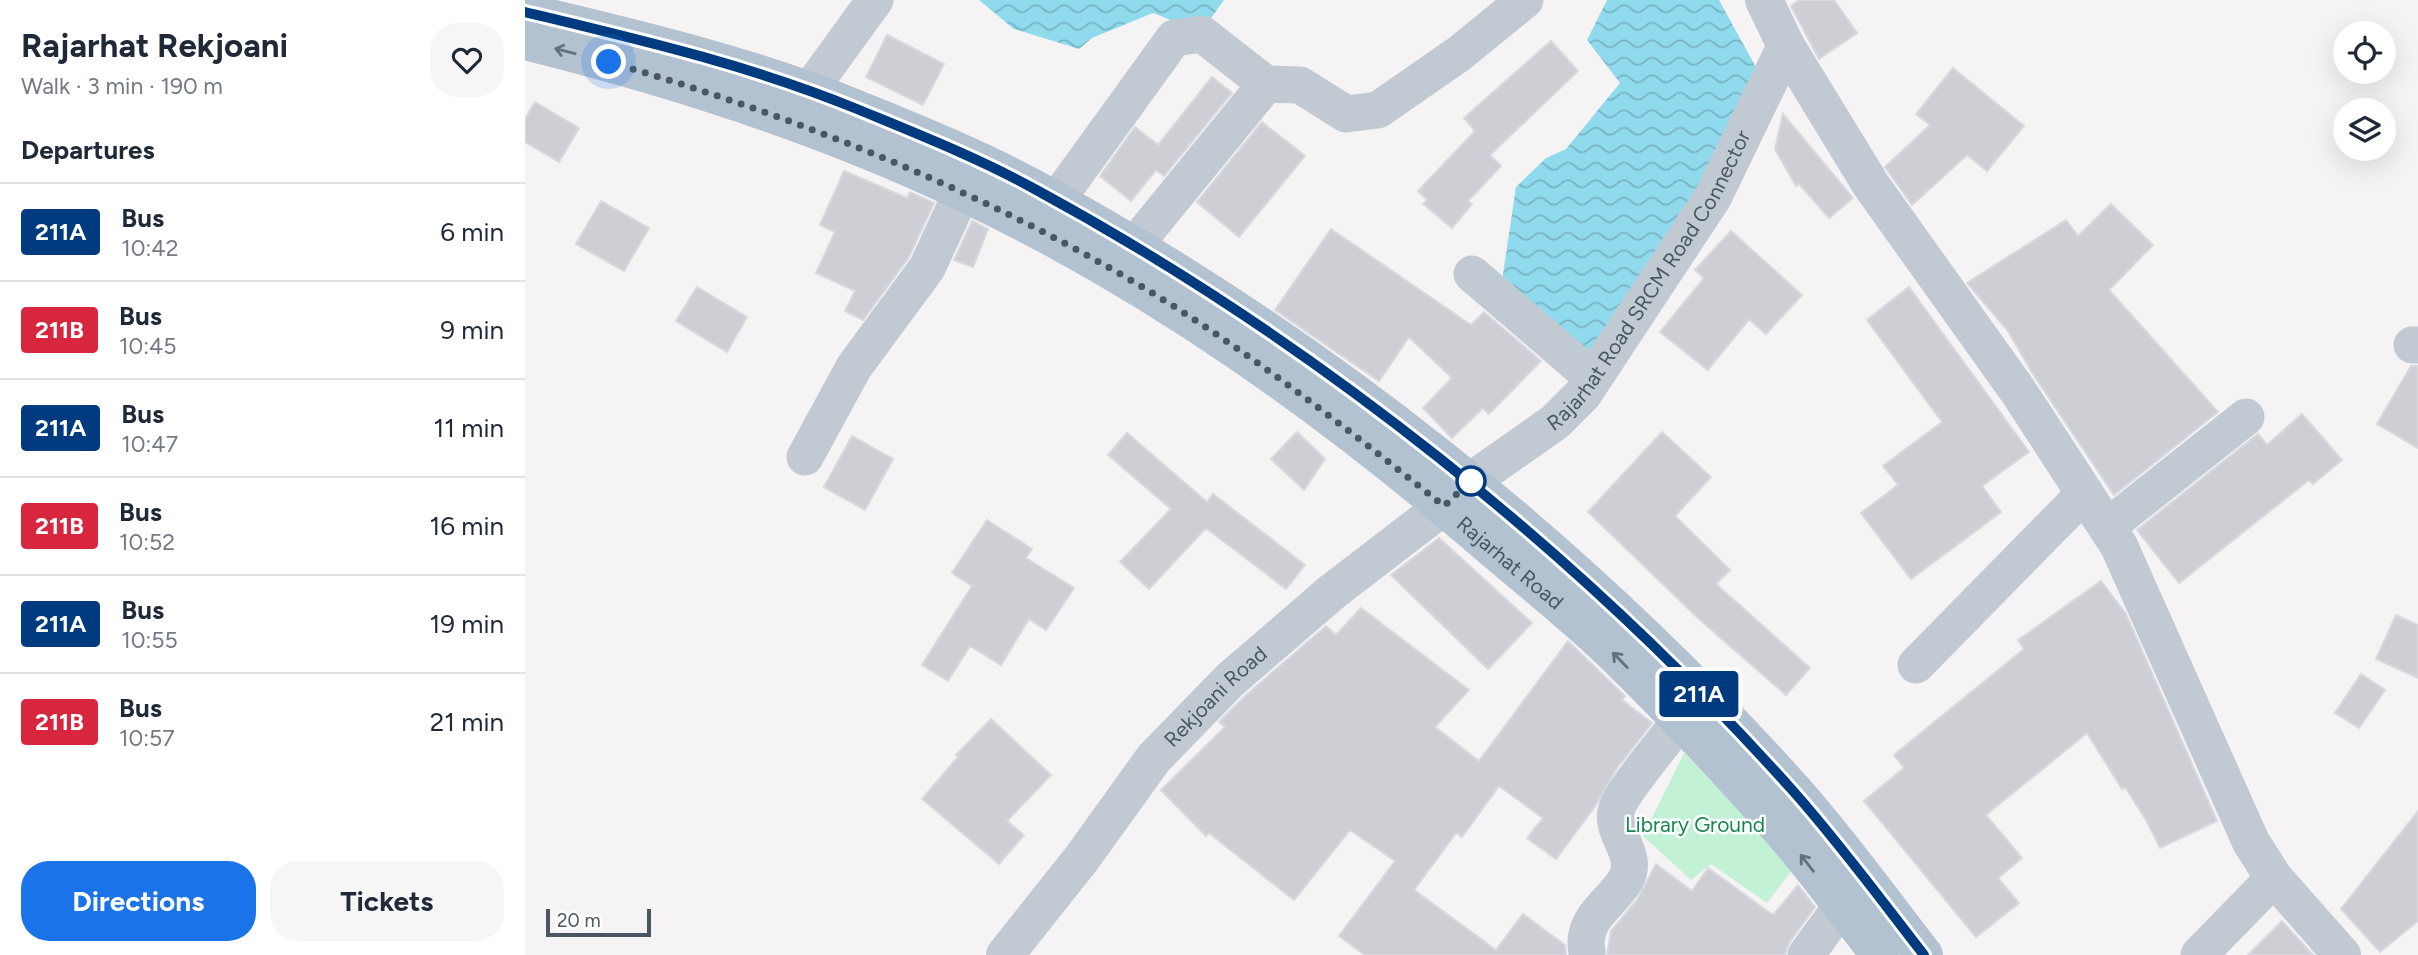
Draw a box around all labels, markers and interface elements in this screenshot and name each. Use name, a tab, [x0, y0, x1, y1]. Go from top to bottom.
map controls	[2333, 21, 2396, 161]
button: locate	[2333, 21, 2396, 84]
button: heart	[430, 23, 504, 97]
text: Rajarhat Rekjoani	[21, 26, 288, 65]
one-way arrow	[554, 44, 576, 57]
your location	[591, 44, 626, 79]
text: Walk · 3 min · 190 m	[21, 72, 223, 100]
button: layers	[2333, 98, 2396, 161]
street label: Rajarhat Road SRCM Road Connector	[1542, 126, 1755, 436]
text: Departures	[21, 134, 155, 166]
text: Bus	[121, 202, 164, 234]
text: 6 min	[440, 216, 504, 248]
text: 211A	[35, 217, 86, 246]
text: 10:42	[121, 234, 179, 262]
text: Bus	[119, 300, 162, 332]
text: 9 min	[440, 314, 504, 346]
text: 211B	[35, 315, 84, 344]
text: 10:45	[119, 332, 177, 360]
text: Bus	[121, 398, 164, 430]
text: 11 min	[433, 412, 504, 444]
text: 211A	[35, 413, 86, 442]
text: 10:47	[121, 430, 178, 458]
unlabelled marker	[1456, 466, 1486, 496]
text: Bus	[119, 496, 162, 528]
text: 16 min	[429, 510, 504, 542]
text: 211B	[35, 511, 84, 540]
street label: Rajarhat Road	[1452, 511, 1569, 615]
text: 10:52	[119, 528, 175, 556]
text: Bus	[121, 594, 164, 626]
text: 19 min	[429, 608, 504, 640]
text: 211A	[35, 609, 86, 638]
text: 10:55	[121, 626, 178, 654]
street label: Rekjoani Road	[1159, 641, 1272, 752]
one-way arrow	[1611, 652, 1628, 669]
line badge: 211A	[1650, 671, 1748, 717]
text: 211A	[1673, 679, 1725, 708]
text: Bus	[119, 692, 162, 724]
text: 21 min	[430, 706, 504, 738]
text: 211B	[35, 707, 84, 736]
text: 10:57	[119, 724, 175, 752]
park label: Library Ground	[1625, 812, 1765, 837]
one-way arrow	[1799, 854, 1814, 873]
button: Directions	[21, 861, 256, 941]
button: Tickets	[270, 861, 504, 941]
scale bar	[546, 906, 651, 938]
text: 20 m	[557, 909, 601, 932]

